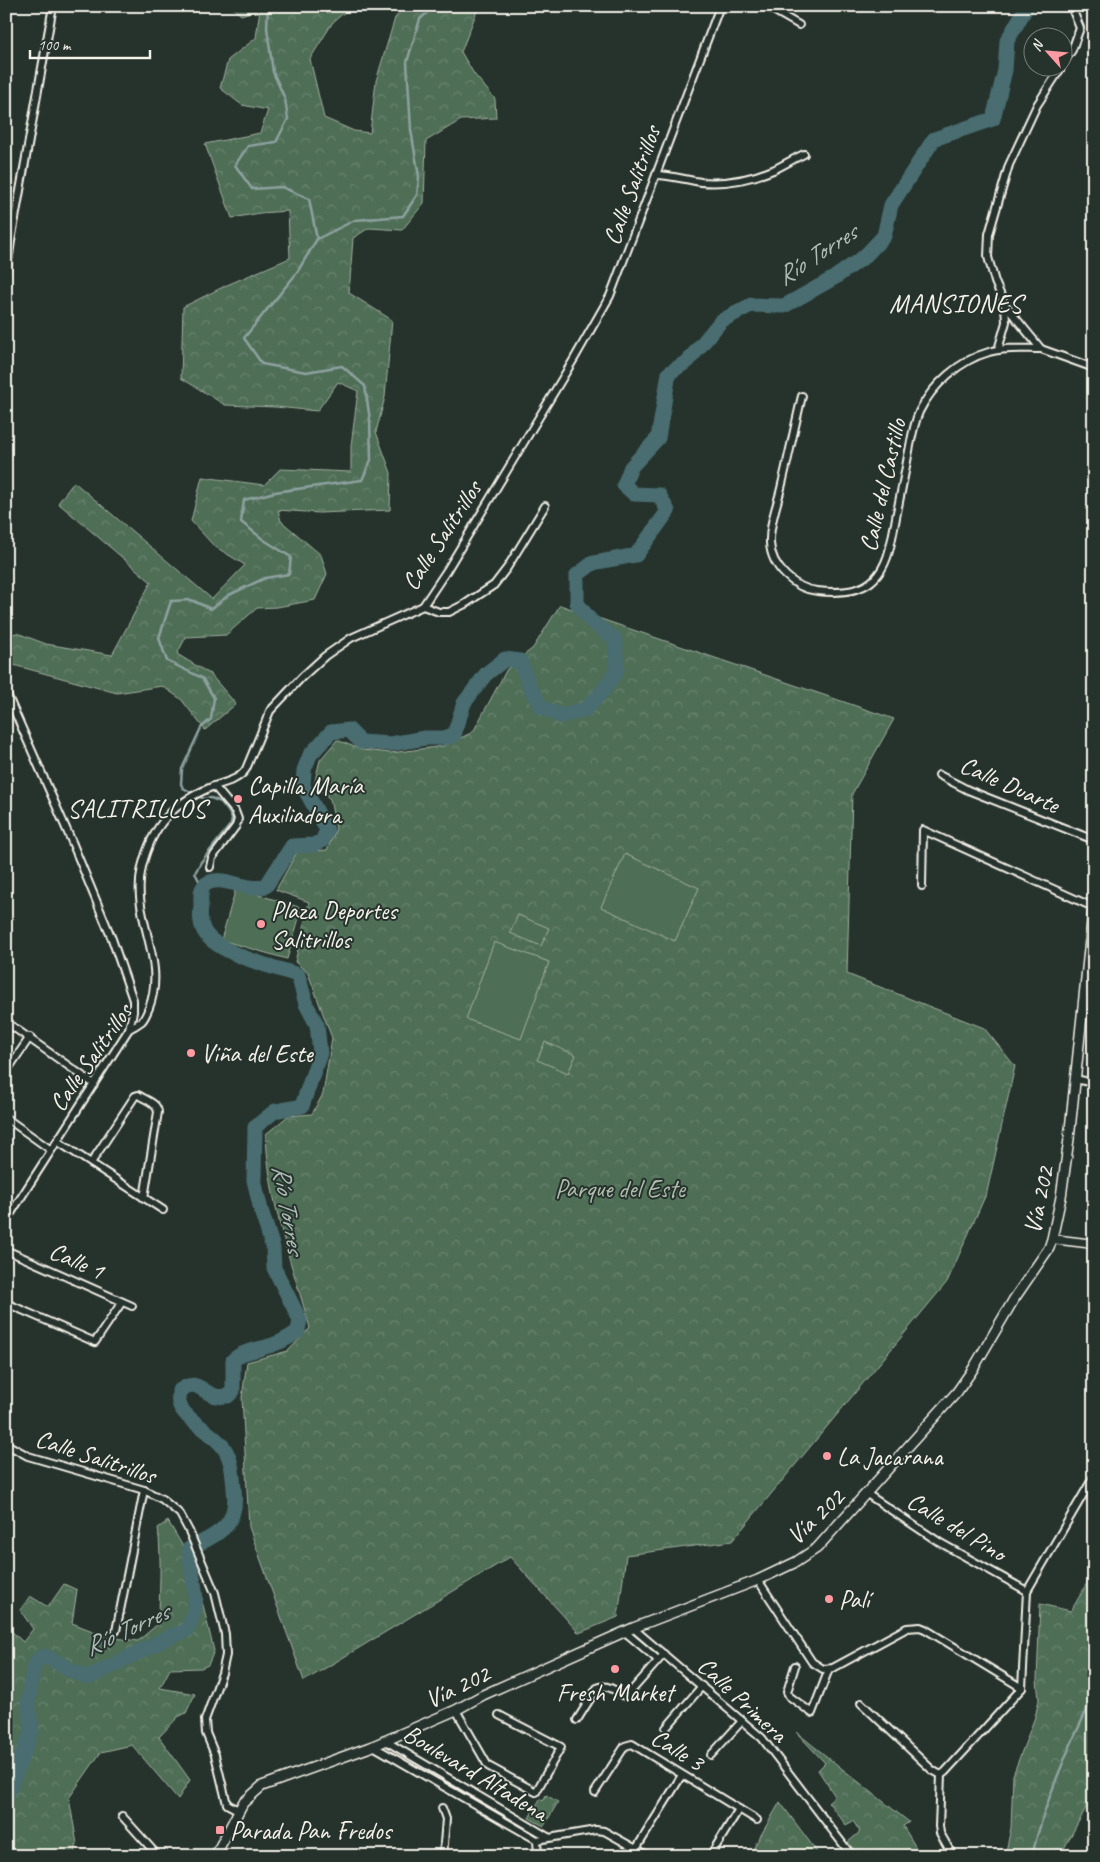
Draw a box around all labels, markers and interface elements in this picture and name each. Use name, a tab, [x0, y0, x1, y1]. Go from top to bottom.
scale bar	[30, 28, 150, 60]
north arrow	[1022, 28, 1072, 78]
text: 100 m	[38, 36, 72, 55]
text: N	[1027, 37, 1047, 54]
street label: Calle Salitrillos	[596, 119, 669, 249]
water label: Río Torres	[770, 214, 866, 293]
district label: MANSIONES	[889, 287, 1027, 320]
street label: Calle del Castillo	[852, 415, 914, 555]
street label: Calle Salitrillos	[395, 473, 490, 596]
street label: Calle Duarte	[955, 749, 1066, 822]
place label: Capilla María Auxiliadora	[248, 770, 365, 831]
district label: SALITRILLOS	[67, 792, 211, 825]
marker: Capilla María Auxiliadora	[232, 793, 244, 805]
place label: Plaza Deportes Salitrillos	[271, 895, 399, 956]
marker: Plaza Deportes Salitrillos	[255, 918, 267, 930]
street label: Calle Salitrillos	[42, 995, 141, 1118]
place label: Viña del Este	[201, 1038, 314, 1070]
marker: Viña del Este	[185, 1047, 197, 1059]
water label: Río Torres	[265, 1162, 313, 1260]
street label: Vía 202	[1016, 1162, 1062, 1237]
park label: Parque del Este	[555, 1173, 687, 1205]
street label: Calle 1	[44, 1235, 111, 1288]
street label: Calle Salitrillos	[32, 1423, 162, 1492]
place label: La Jacarana	[837, 1441, 945, 1473]
marker: La Jacarana	[821, 1450, 833, 1462]
street label: Vía 202	[780, 1481, 853, 1552]
street label: Calle del Pino	[901, 1485, 1015, 1571]
place label: Palí	[839, 1584, 875, 1616]
marker: Palí	[823, 1593, 835, 1605]
water label: Río Torres	[79, 1594, 177, 1663]
street label: Calle Primera	[691, 1650, 796, 1751]
street label: Vía 202	[420, 1657, 496, 1716]
marker: Fresh Market	[609, 1663, 621, 1675]
place label: Fresh Market	[557, 1677, 677, 1709]
street label: Boulevard Altadena	[397, 1717, 556, 1830]
street label: Calle 3	[645, 1721, 711, 1779]
place label: Parada Pan Fredos	[230, 1815, 394, 1847]
marker: Parada Pan Fredos	[214, 1824, 226, 1836]

